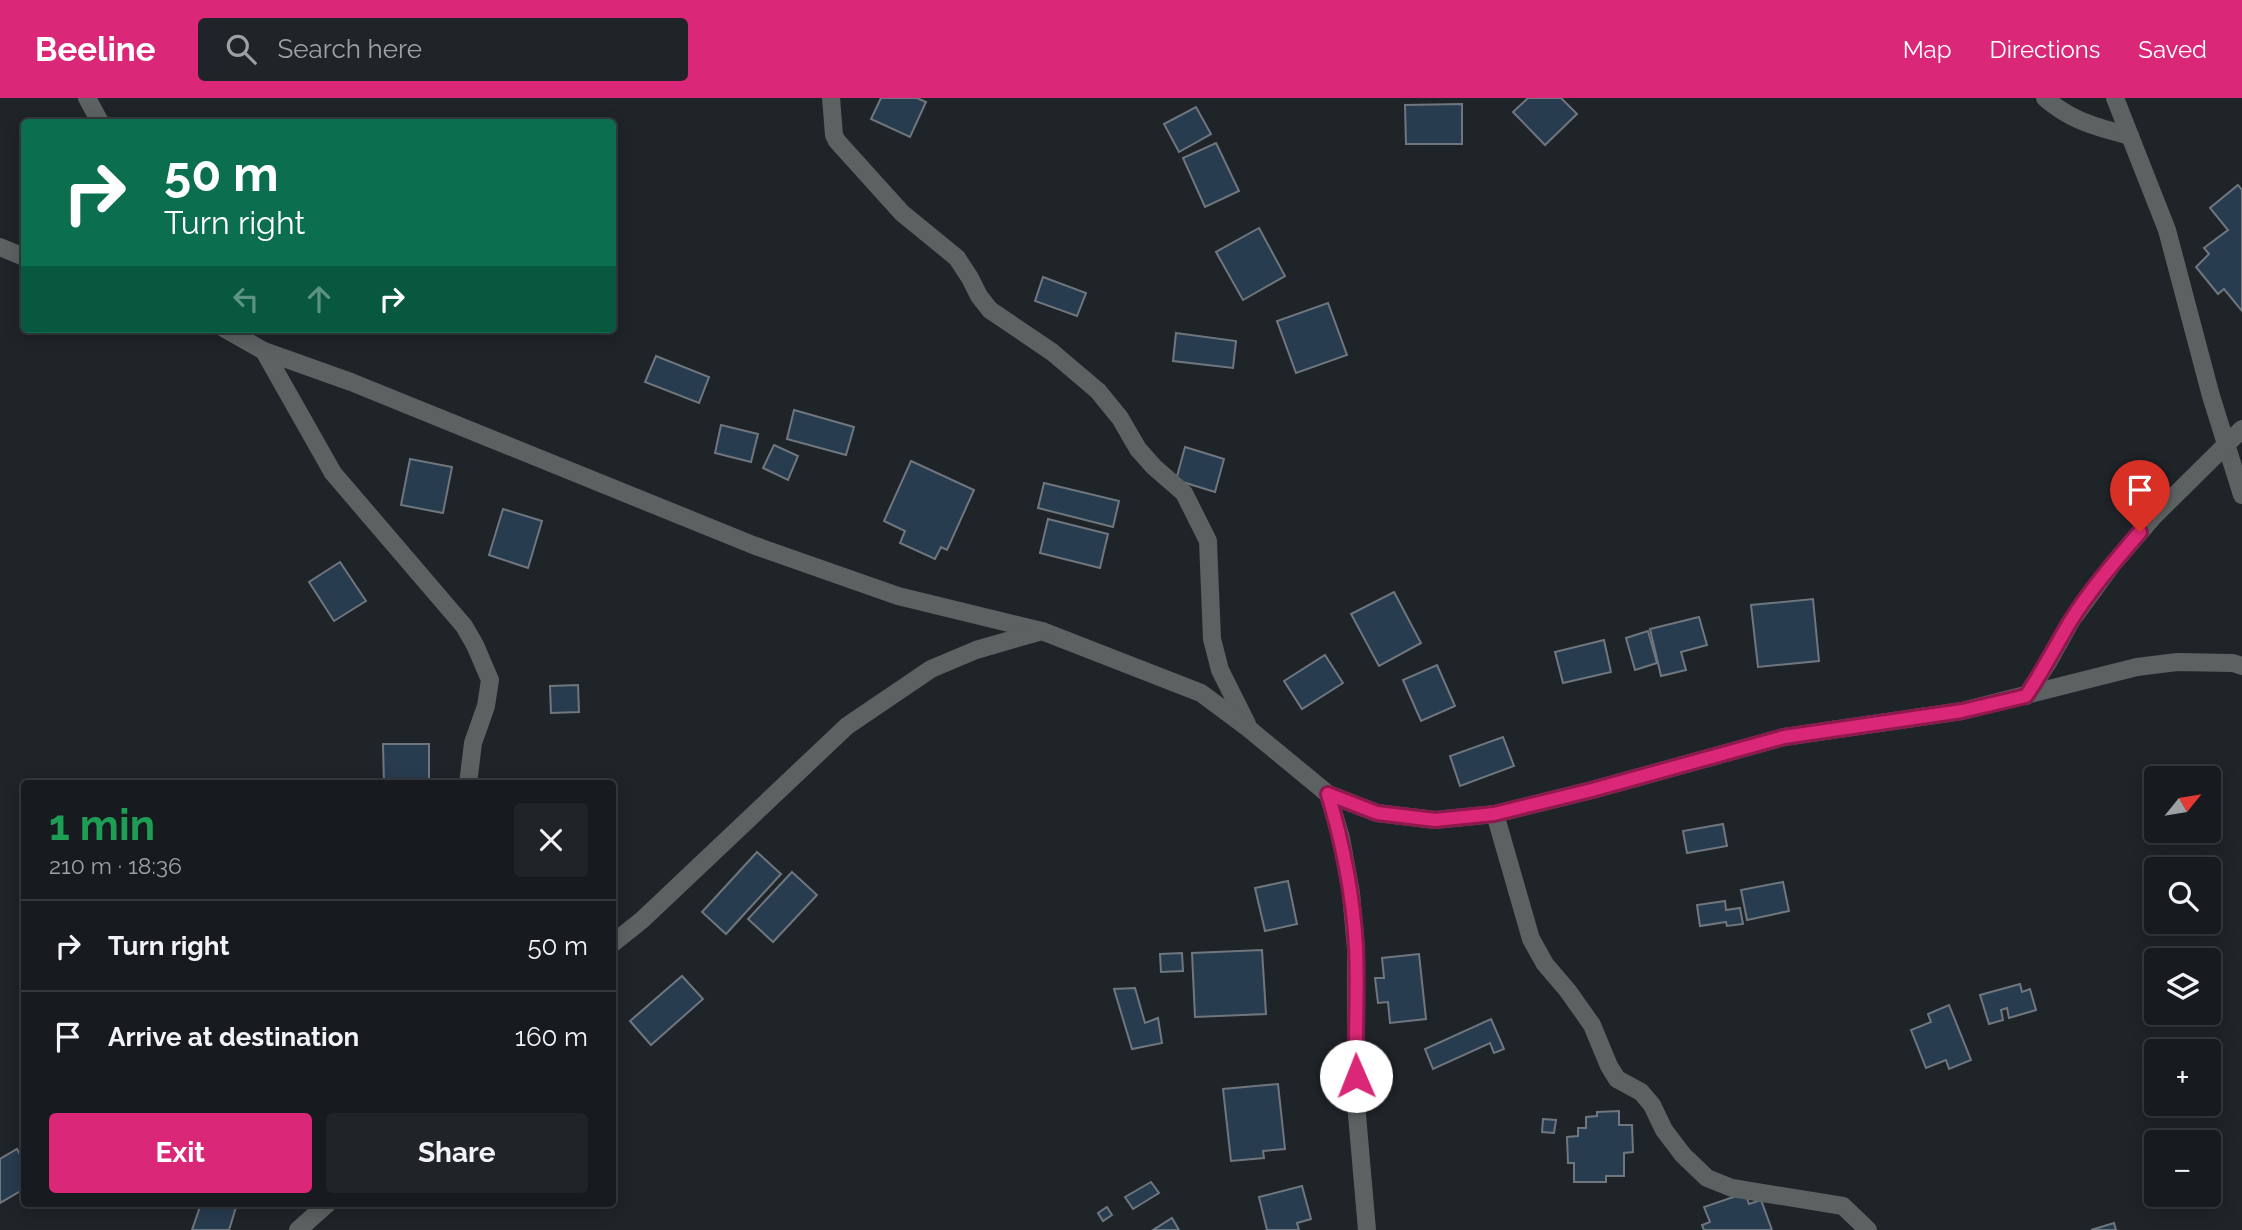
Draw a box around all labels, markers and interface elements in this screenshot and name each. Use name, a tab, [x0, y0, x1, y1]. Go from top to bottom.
search box	[198, 18, 688, 81]
text: Beeline	[35, 30, 156, 69]
icon: search	[222, 30, 260, 68]
text: Search here	[278, 34, 422, 64]
text: Map	[1903, 35, 1952, 64]
text: Directions	[1990, 35, 2100, 64]
text: Saved	[2138, 35, 2207, 64]
text: 50 m	[164, 145, 279, 202]
icon: right	[49, 147, 140, 238]
text: Turn right	[164, 204, 305, 241]
icon: left	[227, 280, 265, 318]
icon: ahead	[300, 280, 338, 318]
icon: right	[373, 280, 411, 318]
pin	[2110, 460, 2170, 532]
icon: arrive	[2121, 471, 2159, 509]
north arrow	[2144, 766, 2221, 844]
map controls	[2144, 766, 2221, 1207]
text: 1 min	[49, 801, 155, 850]
button: close	[514, 803, 588, 877]
text: 210 m · 18:36	[49, 852, 182, 879]
button: search	[2144, 857, 2221, 934]
icon: right	[49, 927, 87, 965]
text: Turn right	[108, 931, 229, 961]
text: 50 m	[527, 931, 588, 961]
button: layers	[2144, 948, 2221, 1025]
icon: arrive	[49, 1018, 87, 1056]
text: Arrive at destination	[108, 1022, 359, 1052]
text: 160 m	[515, 1022, 588, 1052]
position arrow	[1319, 1039, 1393, 1113]
button: +	[2144, 1039, 2221, 1116]
button: Exit	[49, 1113, 312, 1193]
button: Share	[326, 1113, 588, 1193]
button: −	[2144, 1130, 2221, 1207]

